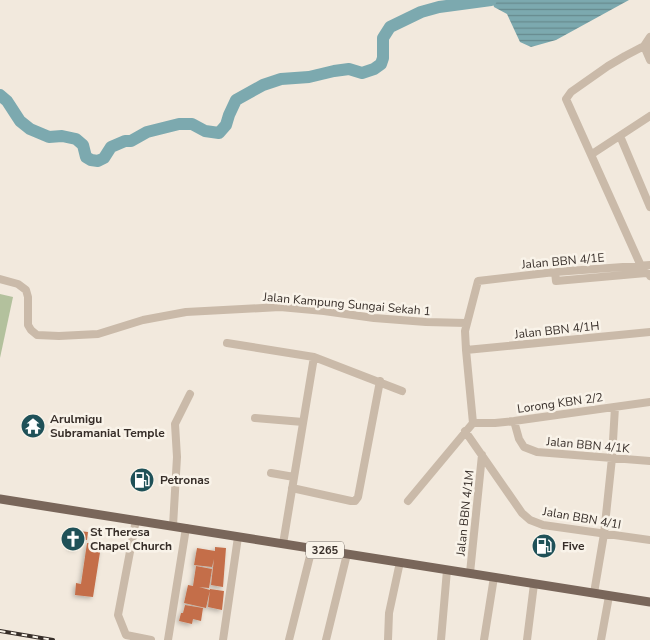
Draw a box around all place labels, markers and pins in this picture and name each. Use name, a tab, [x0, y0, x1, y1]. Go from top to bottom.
place label: Arulmigu Subramanial Temple	[50, 411, 165, 441]
temple icon: Arulmigu Subramanial Temple	[20, 413, 46, 439]
fuel station icon: Petronas	[129, 467, 155, 493]
place label: Petronas	[160, 472, 210, 488]
place label: St Theresa Chapel Church	[90, 524, 172, 554]
church icon: St Theresa Chapel Church	[60, 526, 86, 552]
fuel station icon: Five	[531, 533, 557, 559]
place label: Five	[562, 538, 585, 554]

